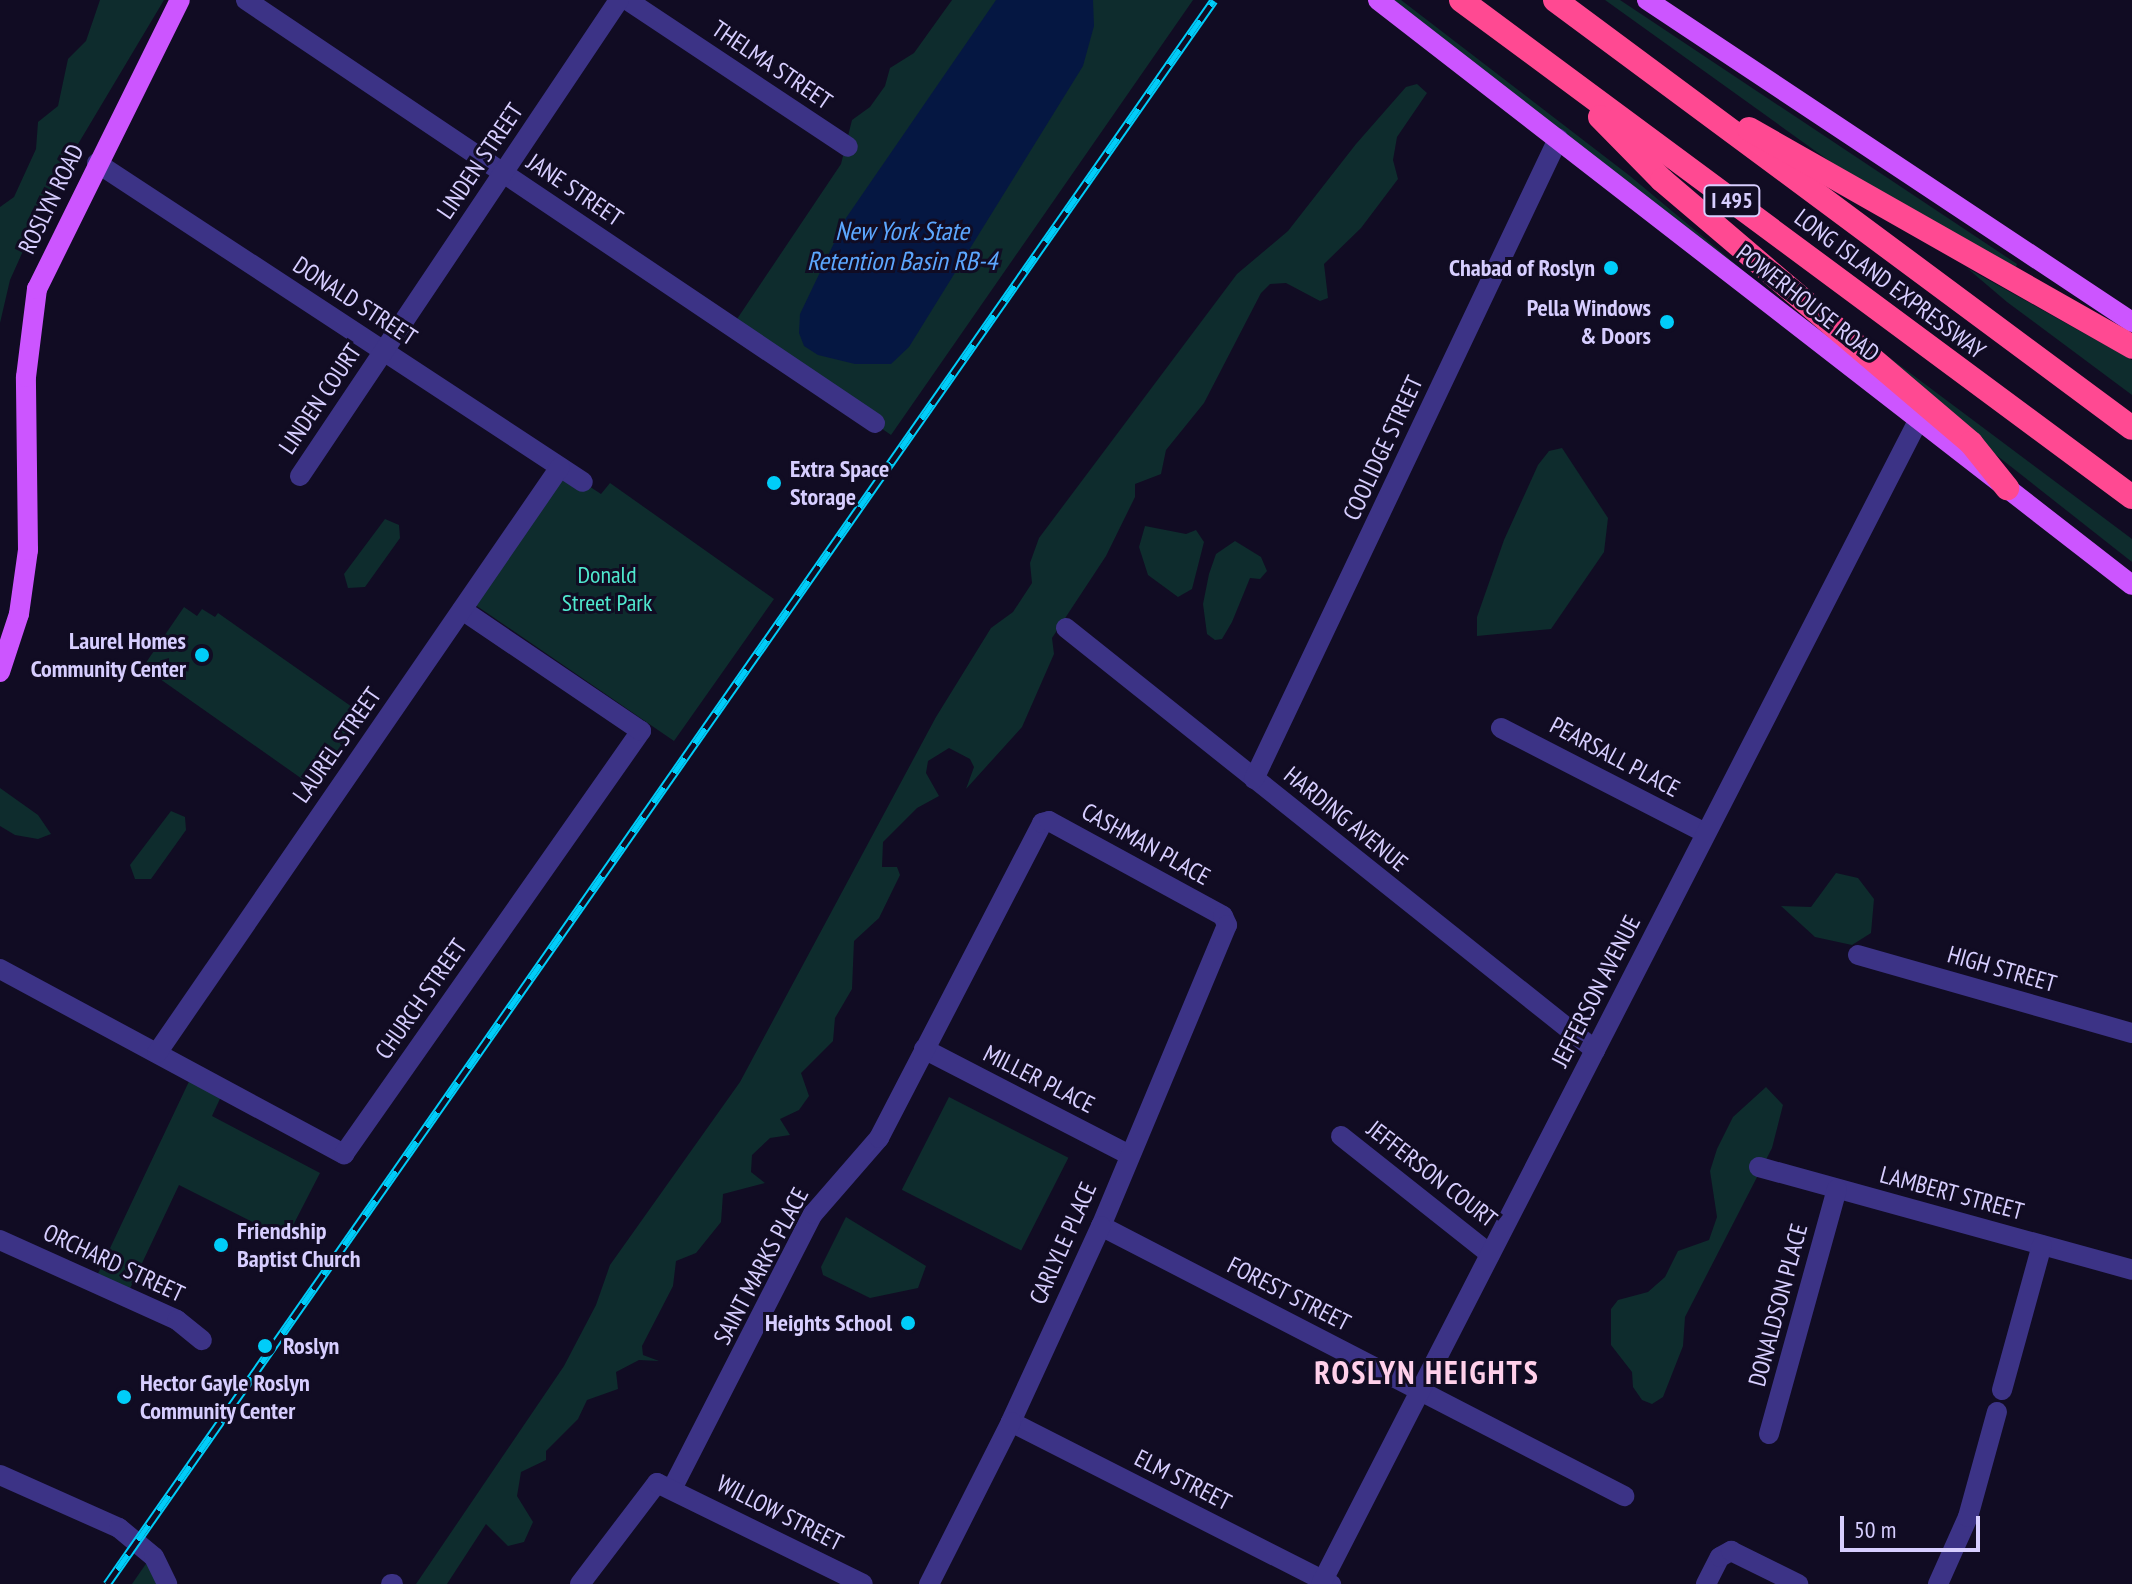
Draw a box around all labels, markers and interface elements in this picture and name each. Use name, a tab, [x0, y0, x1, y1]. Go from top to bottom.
street label: THELMA STREET	[706, 14, 838, 116]
street label: LINDEN STREET	[431, 98, 529, 224]
street label: ROSLYN ROAD	[12, 139, 90, 259]
street label: JANE STREET	[522, 148, 628, 232]
road number: I 495	[1702, 183, 1762, 219]
street label: LONG ISLAND EXPRESSWAY	[1789, 203, 1991, 365]
water label: New York State Retention Basin RB-4	[807, 215, 997, 276]
street label: POWERHOUSE ROAD	[1731, 238, 1885, 368]
street label: DONALD STREET	[288, 250, 422, 352]
place label: Chabad of Roslyn	[1449, 254, 1595, 282]
marker: Chabad of Roslyn	[1602, 259, 1620, 277]
place label: Pella Windows & Doors	[1526, 294, 1651, 350]
marker: Pella Windows & Doors	[1658, 313, 1676, 331]
street label: LINDEN COURT	[273, 338, 367, 460]
street label: COOLIDGE STREET	[1337, 371, 1429, 525]
place label: Extra Space Storage	[790, 455, 889, 511]
marker: Extra Space Storage	[765, 474, 783, 492]
park label: Donald Street Park	[562, 561, 652, 617]
place label: Laurel Homes Community Center	[30, 627, 186, 683]
marker: Laurel Homes Community Center	[193, 646, 211, 664]
street label: LAUREL STREET	[287, 682, 387, 808]
street label: PEARSALL PLACE	[1545, 711, 1685, 803]
street label: HARDING AVENUE	[1278, 760, 1414, 878]
street label: CASHMAN PLACE	[1077, 797, 1215, 891]
street label: JEFFERSON AVENUE	[1545, 910, 1647, 1072]
street label: CHURCH STREET	[369, 933, 473, 1065]
street label: HIGH STREET	[1944, 940, 2060, 998]
street label: MILLER PLACE	[979, 1039, 1099, 1119]
street label: JEFFERSON COURT	[1361, 1114, 1503, 1234]
street label: LAMBERT STREET	[1877, 1160, 2027, 1226]
street label: CARLYLE PLACE	[1023, 1178, 1103, 1308]
street label: SAINT MARKS PLACE	[707, 1182, 815, 1350]
place label: Friendship Baptist Church	[237, 1217, 361, 1273]
street label: ORCHARD STREET	[39, 1218, 189, 1308]
street label: DONALDSON PLACE	[1742, 1221, 1814, 1389]
marker: Friendship Baptist Church	[212, 1236, 230, 1254]
street label: FOREST STREET	[1222, 1251, 1356, 1337]
place label: Heights School	[765, 1309, 892, 1337]
marker: Heights School	[899, 1314, 917, 1332]
place label: Roslyn	[283, 1332, 339, 1360]
marker: Roslyn	[254, 1335, 276, 1357]
district label: ROSLYN HEIGHTS	[1314, 1353, 1540, 1391]
place label: Hector Gayle Roslyn Community Center	[140, 1369, 310, 1425]
marker: Hector Gayle Roslyn Community Center	[115, 1388, 133, 1406]
street label: ELM STREET	[1130, 1443, 1236, 1517]
street label: WILLOW STREET	[712, 1469, 848, 1557]
scale bar	[1844, 1500, 1984, 1550]
text: 50 m	[1854, 1514, 1896, 1545]

